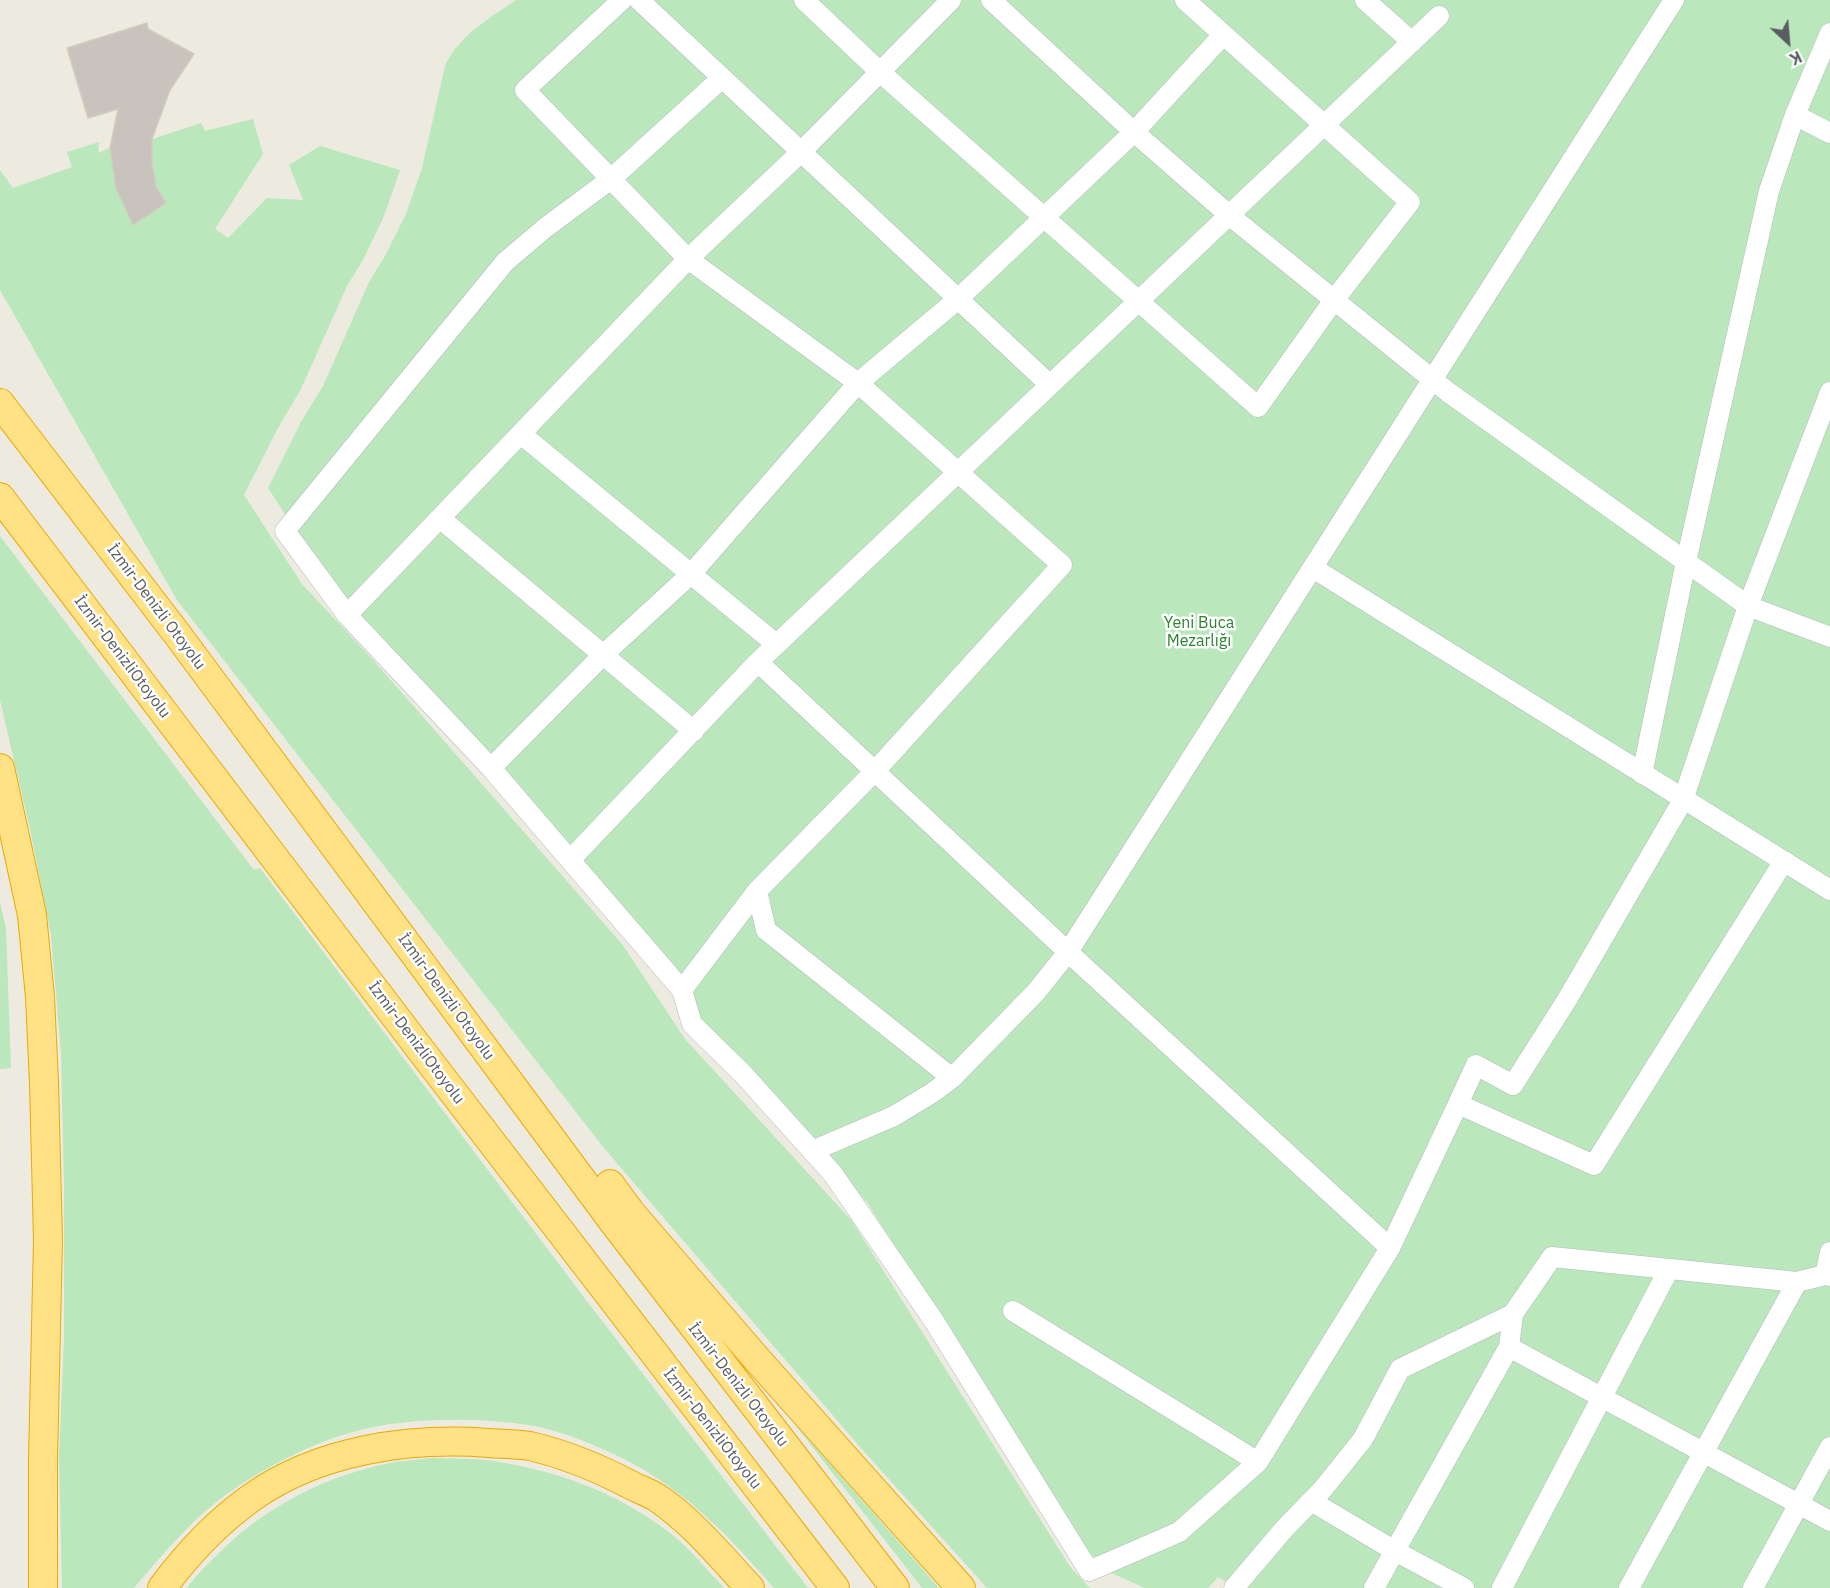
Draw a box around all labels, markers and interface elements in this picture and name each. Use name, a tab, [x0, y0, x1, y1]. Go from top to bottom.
north arrow	[1758, 12, 1818, 72]
text: K	[1787, 47, 1805, 70]
street label: İzmir-Denizli Otoyolu	[103, 541, 209, 673]
street label: İzmir-DenizliOtoyolu	[70, 592, 174, 722]
park label: Yeni Buca Mezarlığı	[1164, 613, 1234, 651]
street label: İzmir-Denizli Otoyolu	[394, 930, 498, 1064]
street label: İzmir-DenizliOtoyolu	[364, 978, 468, 1108]
street label: İzmir-Denizli Otoyolu	[684, 1319, 792, 1451]
street label: İzmir-DenizliOtoyolu	[659, 1365, 765, 1493]

